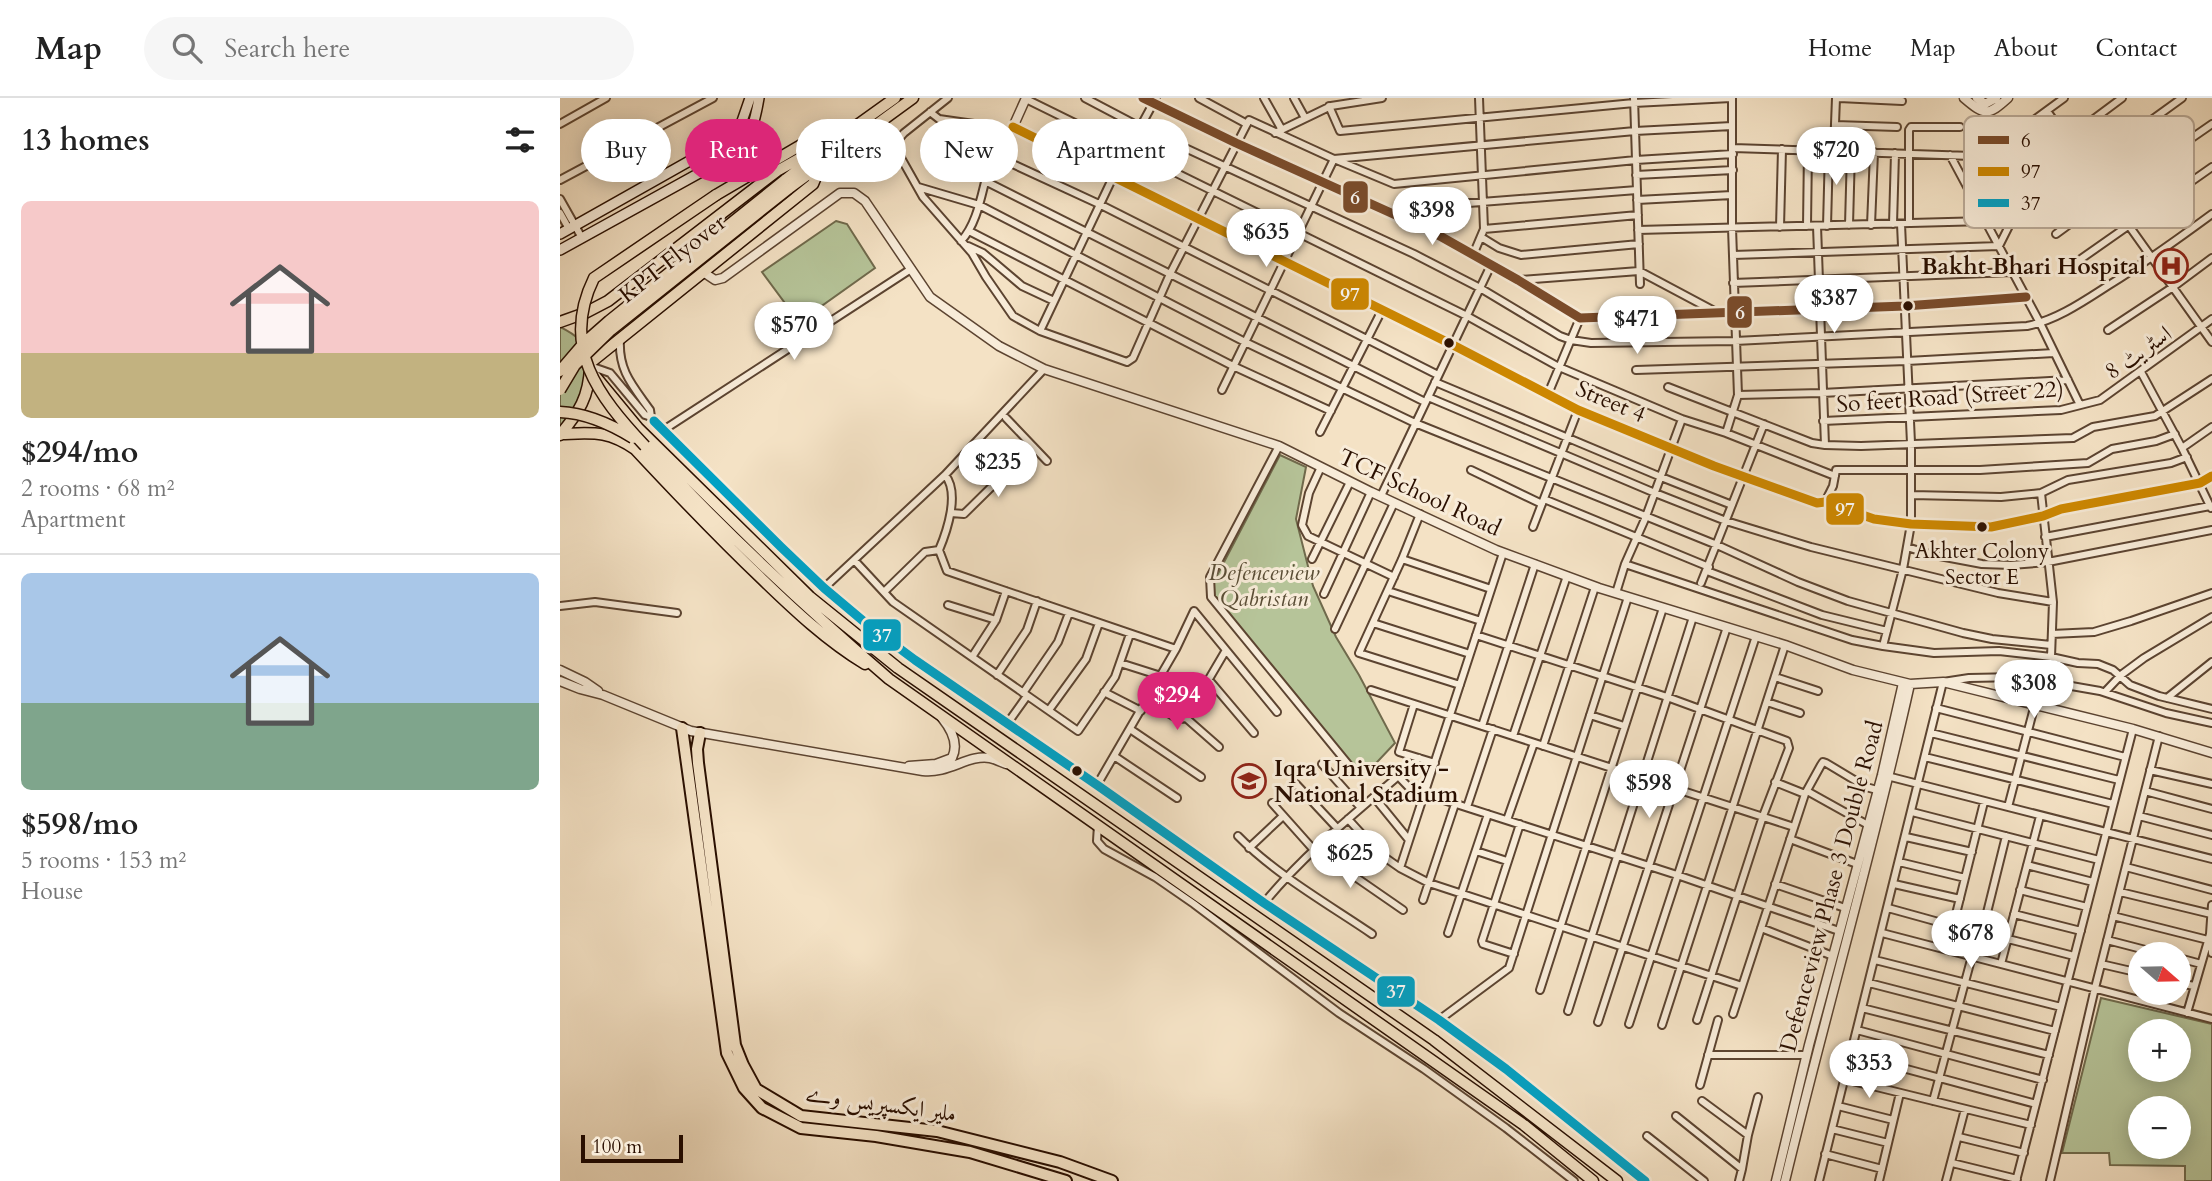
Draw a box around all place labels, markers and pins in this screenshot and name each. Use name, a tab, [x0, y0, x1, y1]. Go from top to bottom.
pin: $720	[1795, 127, 1877, 187]
pin: $398	[1391, 188, 1473, 247]
pin: $635	[1225, 209, 1307, 269]
hospital icon: Bakht Bhari Hospital	[2152, 247, 2190, 285]
place label: Bakht Bhari Hospital	[1921, 251, 2146, 282]
pin: $387	[1793, 275, 1875, 335]
pin: $471	[1596, 296, 1678, 356]
unlabelled marker	[1901, 299, 1915, 313]
pin: $570	[753, 302, 835, 362]
unlabelled marker	[1442, 336, 1456, 350]
pin: $235	[957, 440, 1039, 499]
marker: Akhter Colony Sector E	[1975, 520, 1989, 534]
place label: Akhter Colony Sector E	[1915, 537, 2049, 592]
pin: $308	[1993, 660, 2075, 720]
pin: $294	[1136, 672, 1218, 732]
place label: Iqra University - National Stadium	[1274, 753, 1459, 810]
pin: $598	[1608, 760, 1690, 820]
school or university icon: Iqra University - National Stadium	[1230, 762, 1268, 800]
unlabelled marker	[1070, 764, 1084, 778]
pin: $625	[1309, 830, 1391, 890]
pin: $678	[1930, 910, 2012, 970]
pin: $353	[1828, 1040, 1910, 1100]

